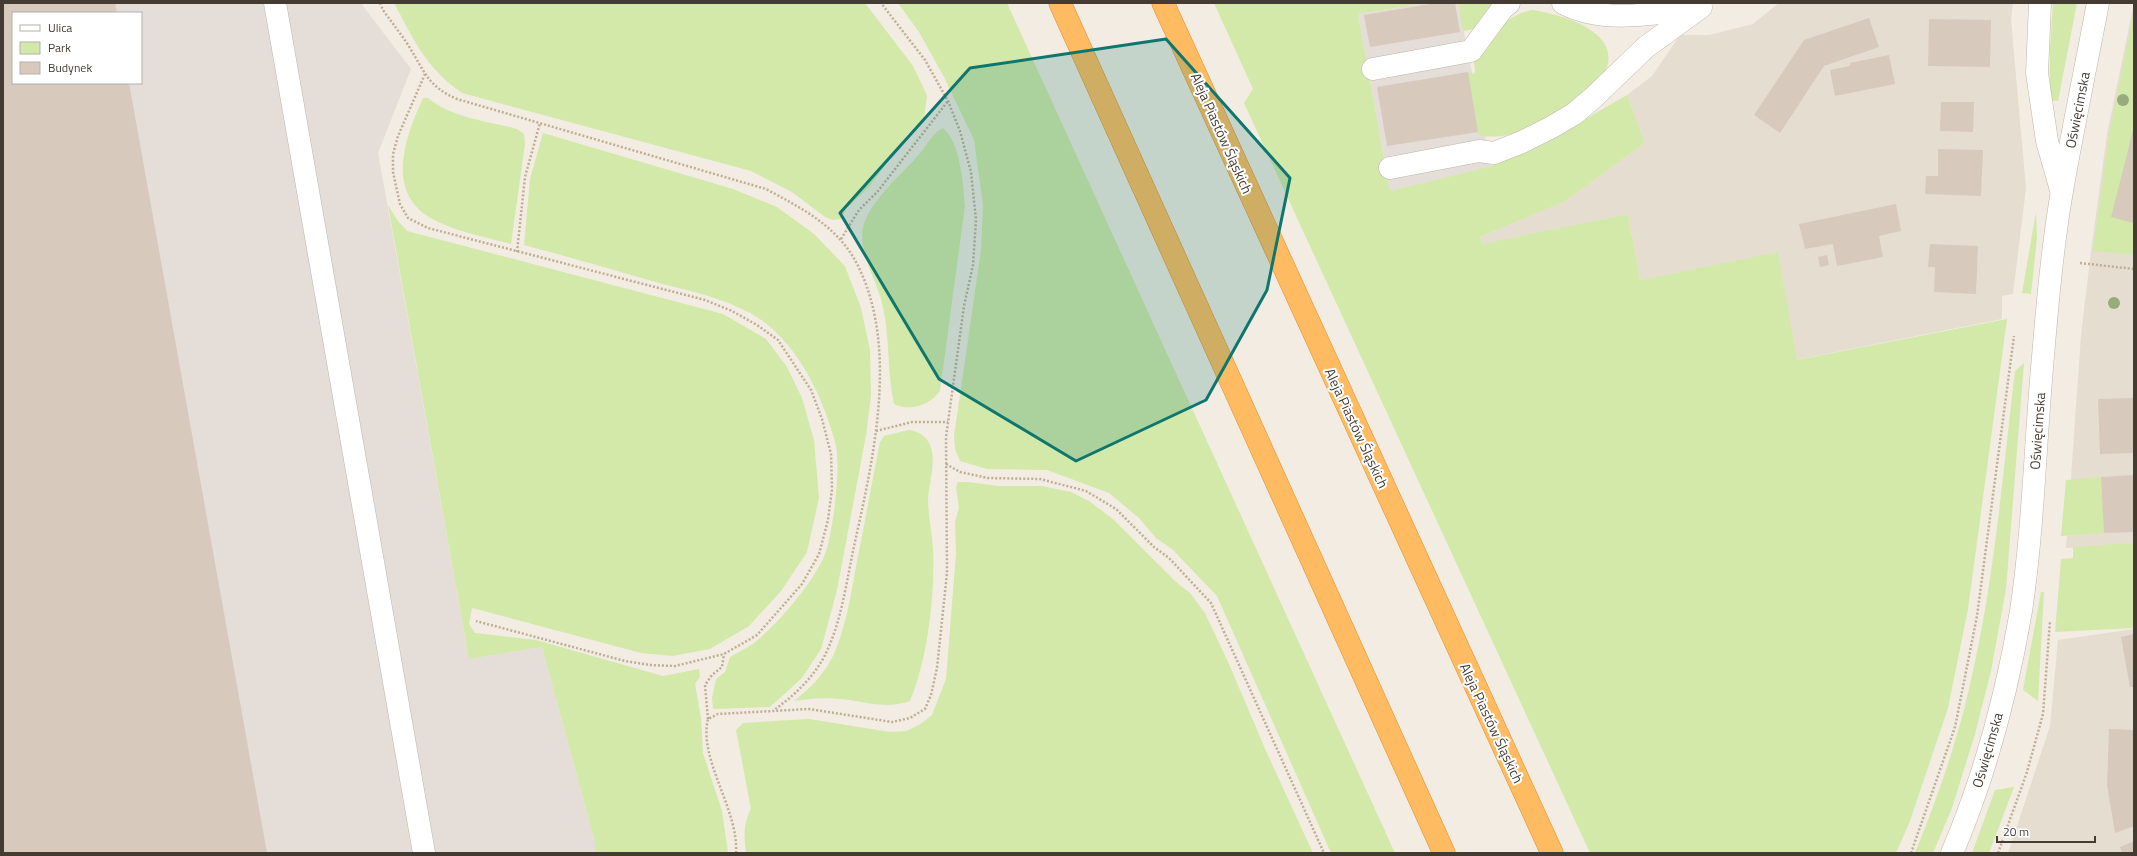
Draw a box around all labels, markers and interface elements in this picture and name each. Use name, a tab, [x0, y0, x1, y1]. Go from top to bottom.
legend	[12, 12, 142, 84]
text: Ulica	[48, 18, 72, 37]
text: Park	[48, 38, 71, 57]
text: Budynek	[48, 58, 92, 77]
street label: Aleja Piastów Śląskich	[1186, 69, 1258, 197]
street label: Oświęcimska	[2059, 70, 2095, 150]
street label: Aleja Piastów Śląskich	[1320, 364, 1394, 492]
street label: Oświęcimska	[2024, 392, 2050, 470]
street label: Aleja Piastów Śląskich	[1455, 659, 1529, 787]
street label: Oświęcimska	[1966, 710, 2008, 790]
scale bar	[1997, 818, 2095, 844]
text: 20 m	[2003, 822, 2029, 841]

